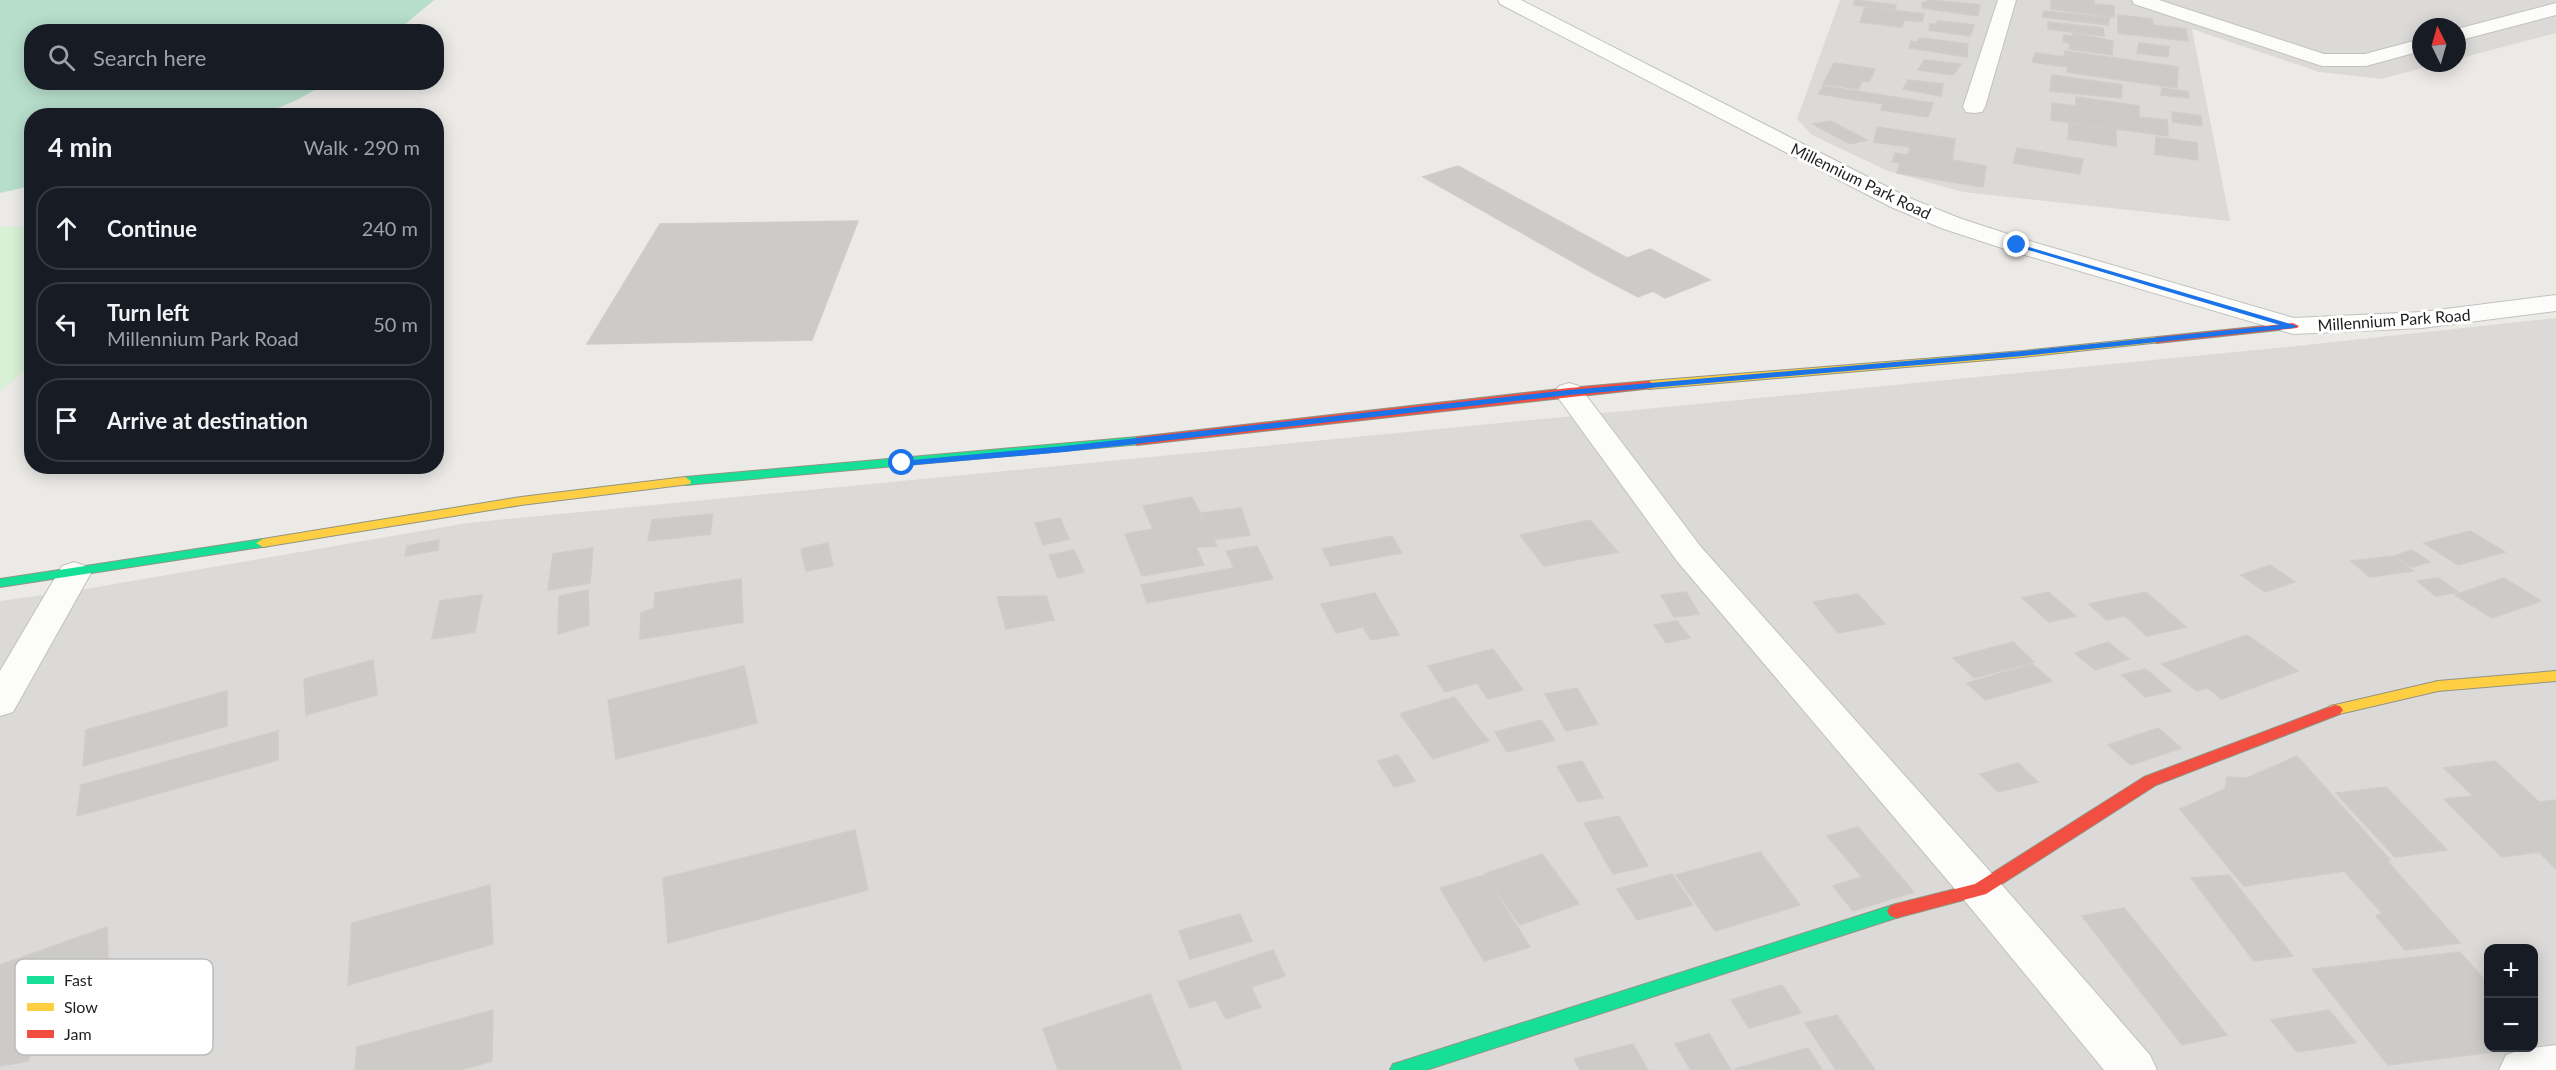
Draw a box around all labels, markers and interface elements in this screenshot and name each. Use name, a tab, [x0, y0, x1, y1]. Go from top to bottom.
north arrow	[2412, 18, 2466, 72]
search box	[24, 24, 444, 90]
icon: search	[45, 41, 78, 74]
text: Search here	[93, 44, 206, 71]
text: 4 min	[48, 131, 112, 163]
text: Walk · 290 m	[304, 135, 420, 159]
street label: Millennium Park Road	[1788, 138, 1934, 223]
icon: ahead	[50, 212, 83, 245]
text: Continue	[107, 215, 197, 242]
text: 240 m	[362, 216, 418, 240]
route end	[2003, 231, 2029, 257]
text: Turn left	[107, 299, 189, 326]
street label: Millennium Park Road	[2317, 305, 2471, 334]
icon: left	[50, 308, 83, 341]
text: 50 m	[373, 312, 418, 336]
text: Millennium Park Road	[107, 326, 299, 350]
icon: arrive	[50, 404, 83, 437]
text: Arrive at destination	[107, 407, 308, 434]
route start	[888, 449, 914, 475]
map controls	[2484, 944, 2538, 1052]
button: +	[2484, 944, 2538, 998]
legend	[15, 959, 213, 1055]
text: Fast	[64, 970, 93, 989]
text: Slow	[64, 997, 98, 1016]
button: −	[2484, 998, 2538, 1052]
text: Jam	[64, 1024, 92, 1043]

